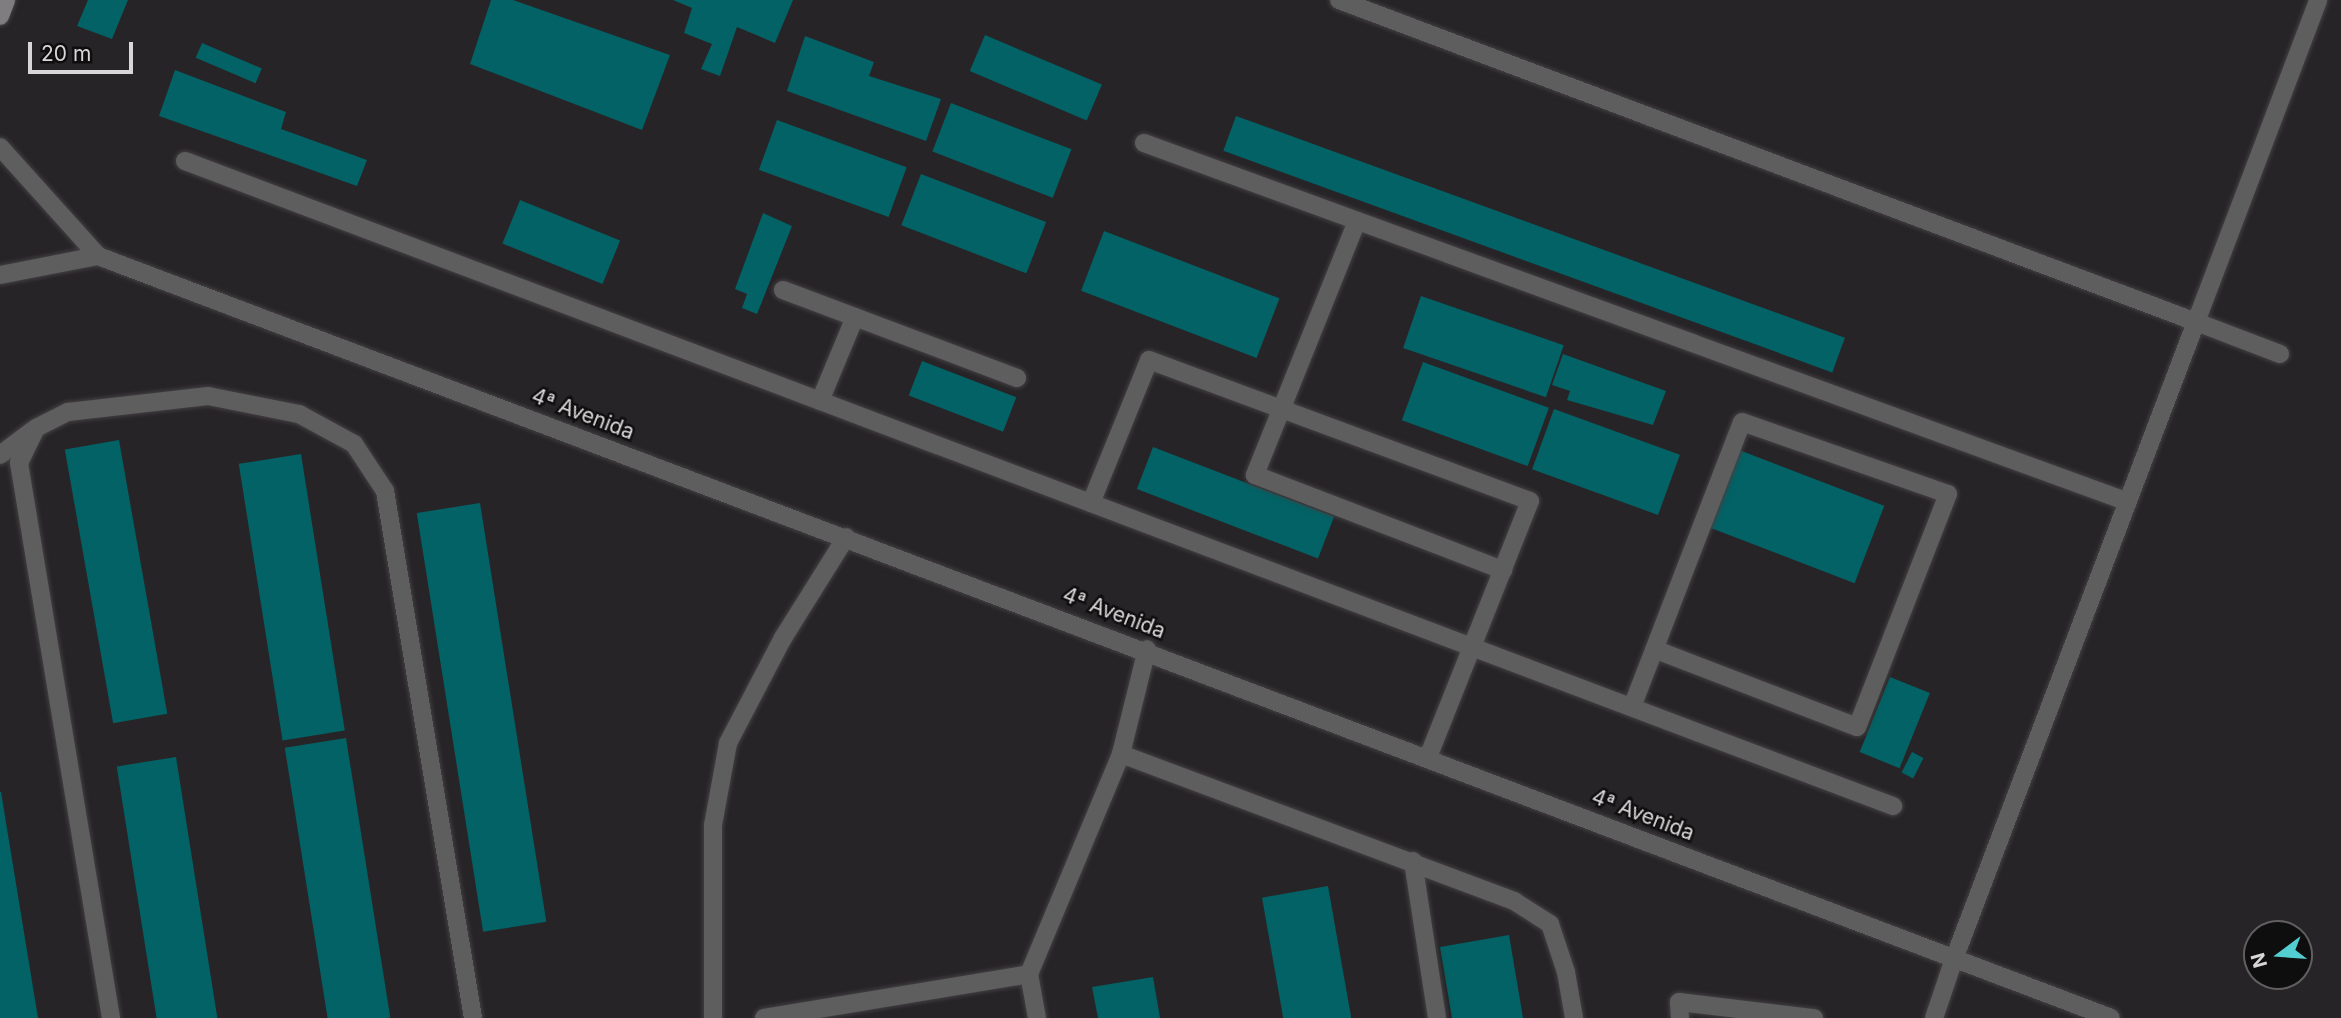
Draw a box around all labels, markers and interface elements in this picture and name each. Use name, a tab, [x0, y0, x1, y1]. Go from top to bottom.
scale bar	[32, 28, 136, 72]
text: 20 m	[41, 41, 91, 66]
street label: 4ª Avenida	[528, 383, 638, 445]
street label: 4ª Avenida	[1059, 582, 1169, 644]
street label: 4ª Avenida	[1588, 784, 1698, 846]
north arrow	[2243, 920, 2313, 990]
text: N	[2246, 950, 2272, 971]

